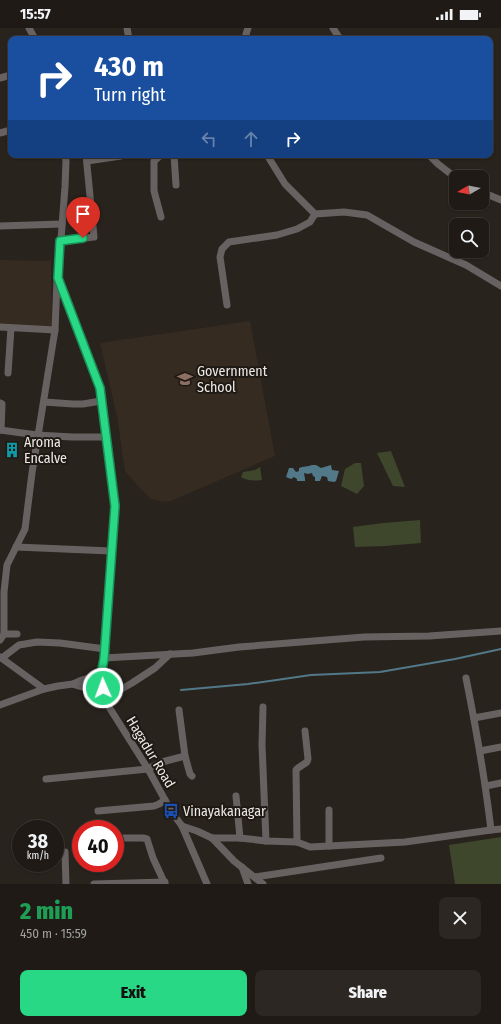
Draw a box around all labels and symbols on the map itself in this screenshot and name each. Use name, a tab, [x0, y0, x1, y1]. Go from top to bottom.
north arrow	[449, 170, 489, 210]
pin	[66, 197, 100, 238]
place label: Government School	[197, 363, 268, 396]
school or university icon: Government School	[176, 370, 194, 388]
place label: Aroma Encalve	[24, 434, 67, 467]
building icon: Aroma Encalve	[3, 441, 21, 459]
position arrow	[82, 667, 124, 709]
street label: Hagadur Road	[123, 713, 179, 791]
bus stop icon: Vinayakanagar	[162, 802, 180, 820]
place label: Vinayakanagar	[183, 803, 266, 820]
speed limit sign: 40	[72, 820, 124, 872]

